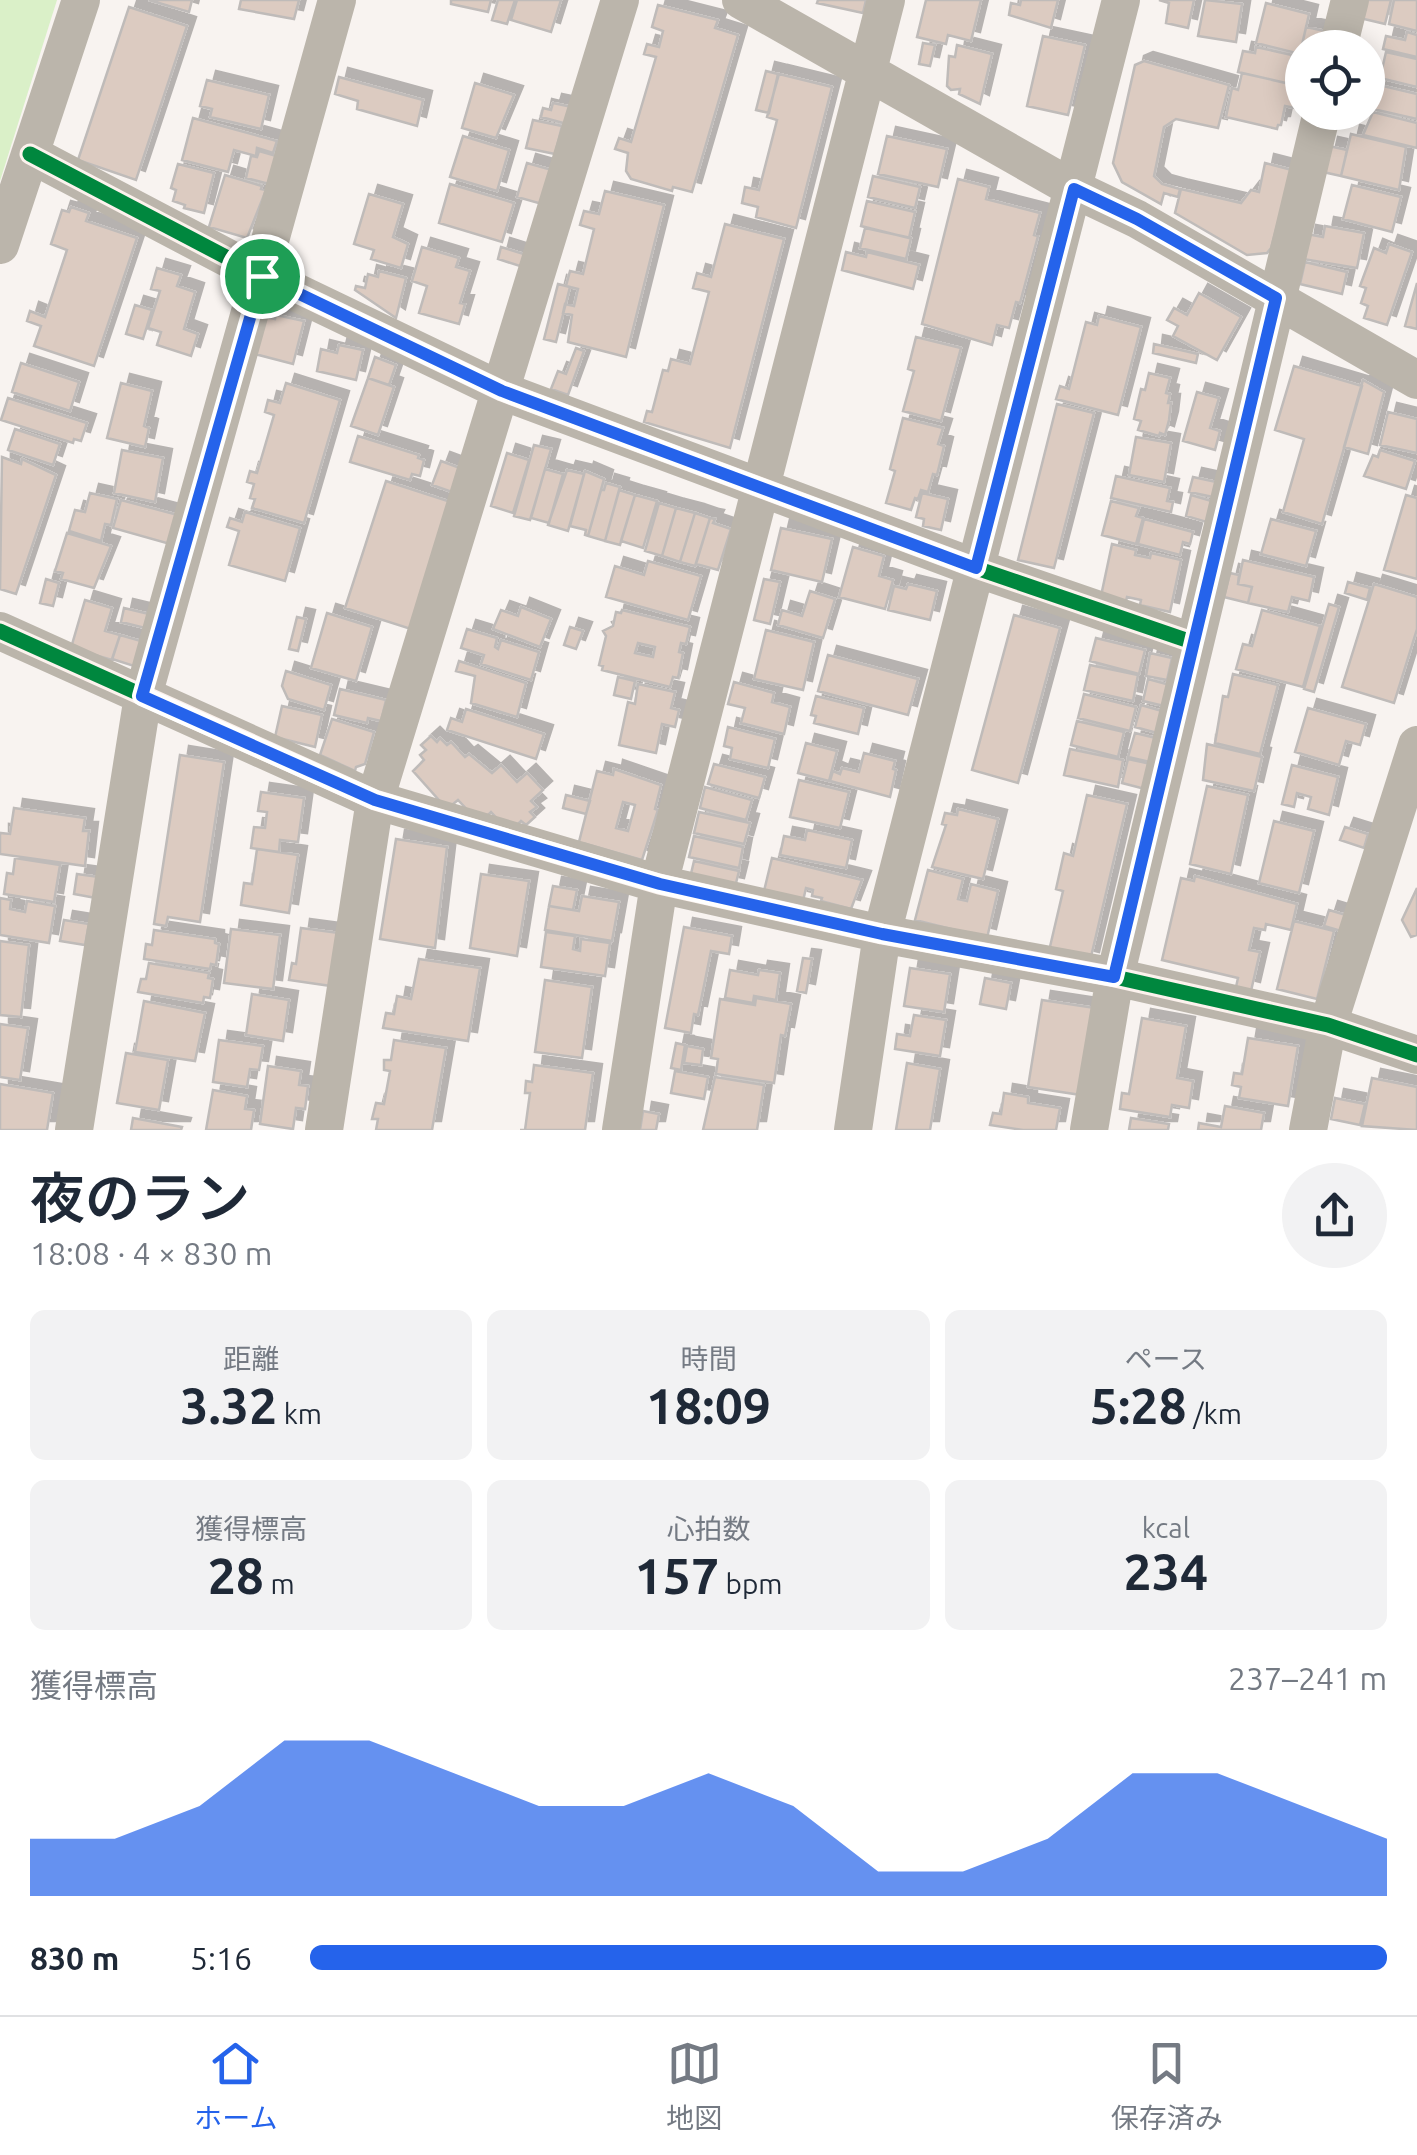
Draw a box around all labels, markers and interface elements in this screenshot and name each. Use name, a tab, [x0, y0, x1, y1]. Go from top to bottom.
map controls	[1285, 30, 1385, 130]
button: locate	[1285, 30, 1385, 130]
pin	[220, 234, 305, 319]
icon: arrive	[235, 249, 290, 304]
button: share	[1282, 1163, 1387, 1268]
text: 夜のラン	[30, 1167, 250, 1228]
text: 18:08 · 4 × 830 m	[30, 1235, 272, 1271]
text: 距離	[223, 1343, 279, 1374]
text: 時間	[680, 1343, 737, 1374]
text: ペース	[1125, 1343, 1207, 1374]
text: 3.32	[180, 1377, 277, 1433]
text: 18:09	[646, 1377, 771, 1433]
text: 5:28	[1090, 1377, 1187, 1433]
text: km	[277, 1398, 322, 1429]
text: /km	[1187, 1398, 1242, 1429]
text: kcal	[1142, 1512, 1190, 1543]
text: 獲得標高	[195, 1513, 307, 1544]
text: 心拍数	[666, 1513, 751, 1544]
text: 234	[1124, 1543, 1208, 1599]
text: 28	[208, 1547, 264, 1603]
text: 157	[635, 1547, 719, 1603]
text: m	[264, 1568, 295, 1599]
text: bpm	[719, 1568, 782, 1599]
text: 237–241 m	[1228, 1660, 1387, 1696]
text: 獲得標高	[30, 1667, 158, 1703]
text: 830 m	[30, 1940, 119, 1976]
text: 5:16	[190, 1940, 252, 1976]
tab: ホーム	[194, 2036, 277, 2136]
tab: 地図	[666, 2036, 722, 2136]
tab: 保存済み	[1111, 2036, 1223, 2136]

